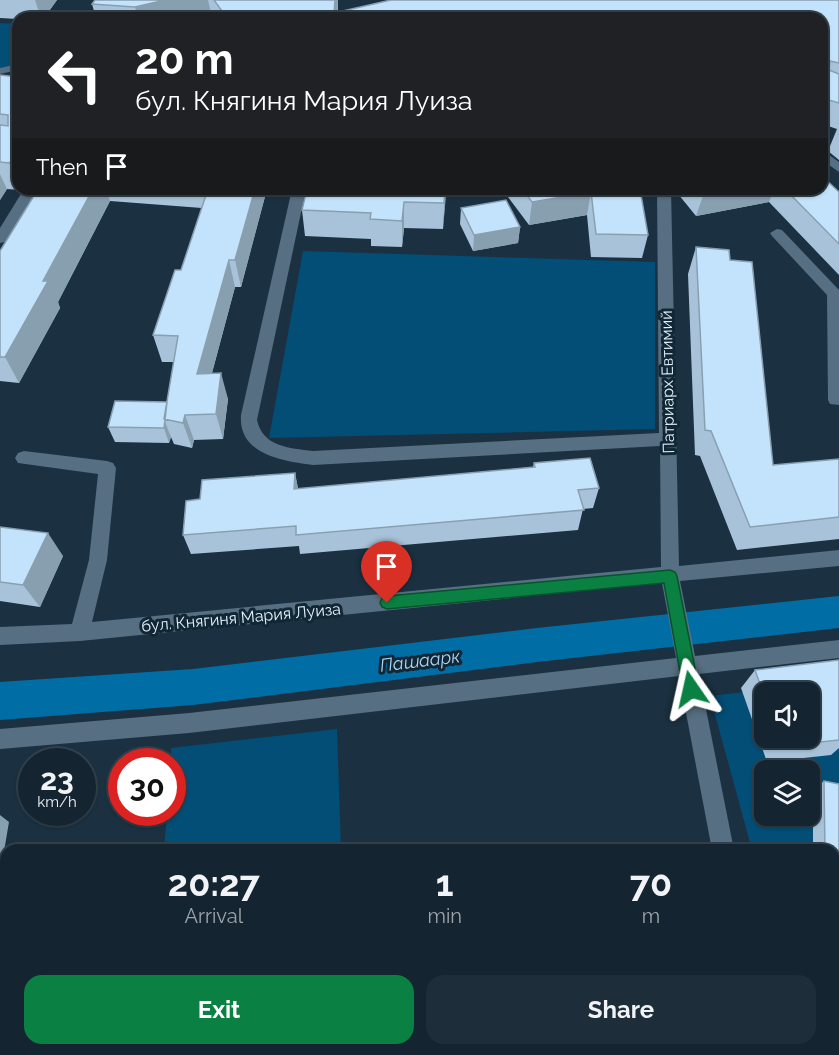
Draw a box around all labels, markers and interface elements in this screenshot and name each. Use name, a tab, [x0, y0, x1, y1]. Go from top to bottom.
text: 20 m	[135, 35, 234, 84]
icon: left	[36, 36, 114, 114]
text: бул. Княгиня Мария Луиза	[135, 85, 473, 116]
icon: arrive	[100, 150, 133, 183]
text: Then	[36, 154, 88, 180]
street label: Патриарх Евтимий	[657, 310, 678, 454]
pin	[361, 541, 412, 603]
icon: arrive	[370, 550, 403, 583]
street label: бул. Княгиня Мария Луиза	[141, 599, 342, 636]
water label: Пашаарк	[379, 645, 461, 676]
position arrow	[659, 657, 723, 721]
map controls	[754, 682, 820, 826]
button: sound	[754, 682, 820, 748]
speed limit sign: 30	[108, 748, 186, 826]
button: layers	[754, 760, 820, 826]
text: 23	[40, 762, 74, 797]
text: km/h	[37, 793, 77, 811]
text: 20:27	[168, 862, 260, 904]
text: 1	[436, 862, 454, 904]
text: 70	[630, 862, 672, 904]
text: Arrival	[184, 904, 243, 928]
text: min	[428, 904, 462, 928]
text: m	[642, 904, 660, 928]
button: Exit	[24, 975, 414, 1044]
button: Share	[426, 975, 816, 1044]

